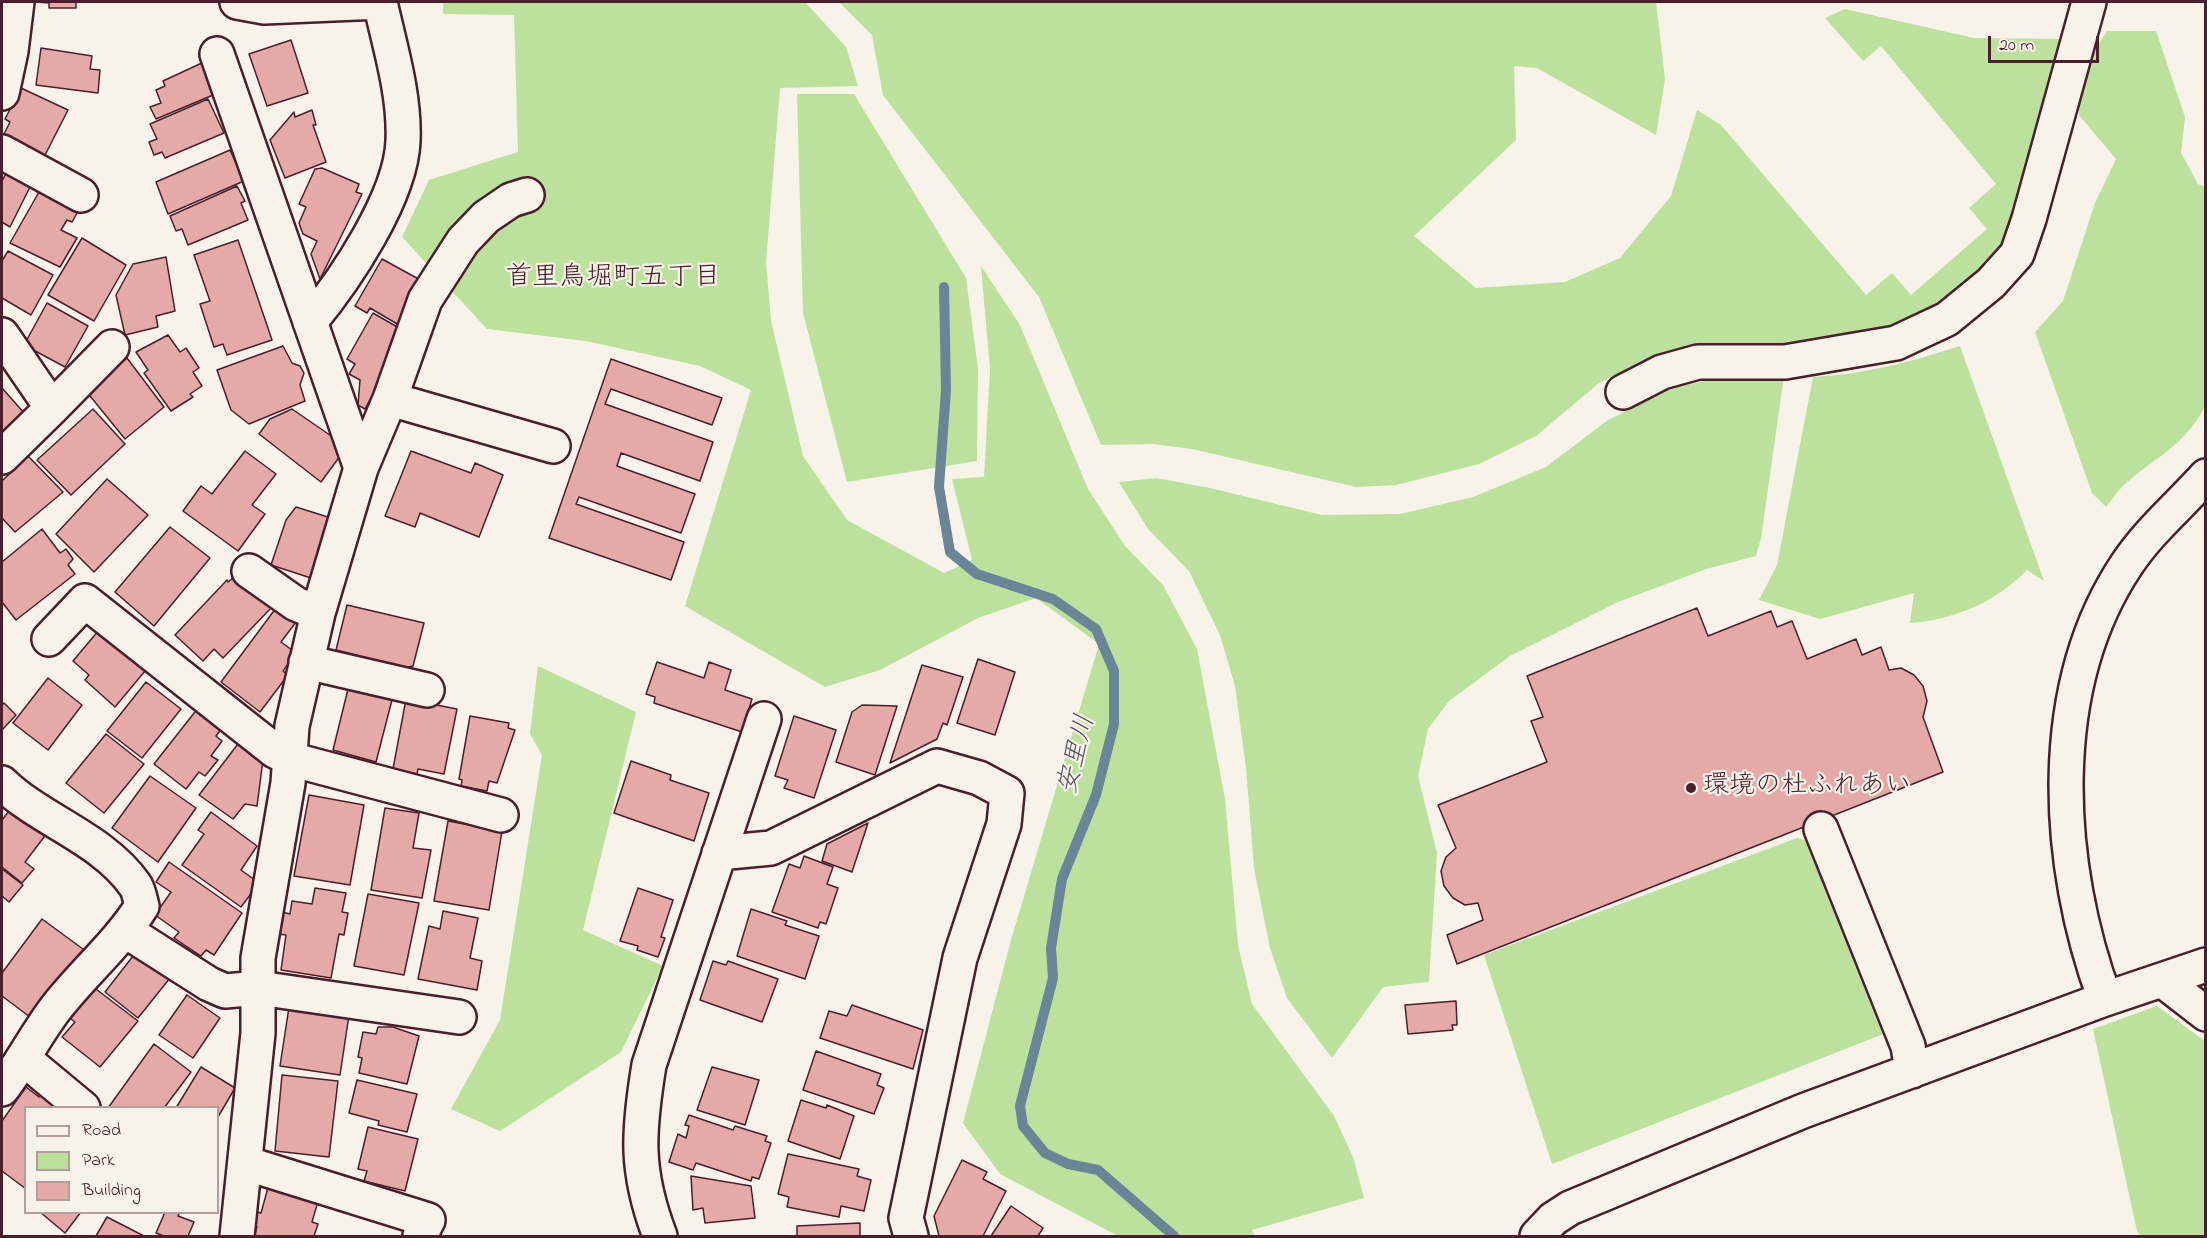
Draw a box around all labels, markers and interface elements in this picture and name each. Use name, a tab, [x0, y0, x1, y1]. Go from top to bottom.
scale bar	[1991, 24, 2102, 62]
text: 20 m	[1999, 33, 2034, 59]
district label: 首里鳥堀町五丁目	[505, 264, 721, 296]
water label: 安里川	[1053, 712, 1105, 798]
place label: 環境の杜ふれあい	[1703, 772, 1911, 804]
marker: 環境の杜ふれあい	[1684, 781, 1698, 795]
legend	[24, 1106, 219, 1214]
text: Road	[82, 1118, 121, 1144]
text: Park	[82, 1148, 115, 1174]
text: Building	[82, 1178, 141, 1204]

